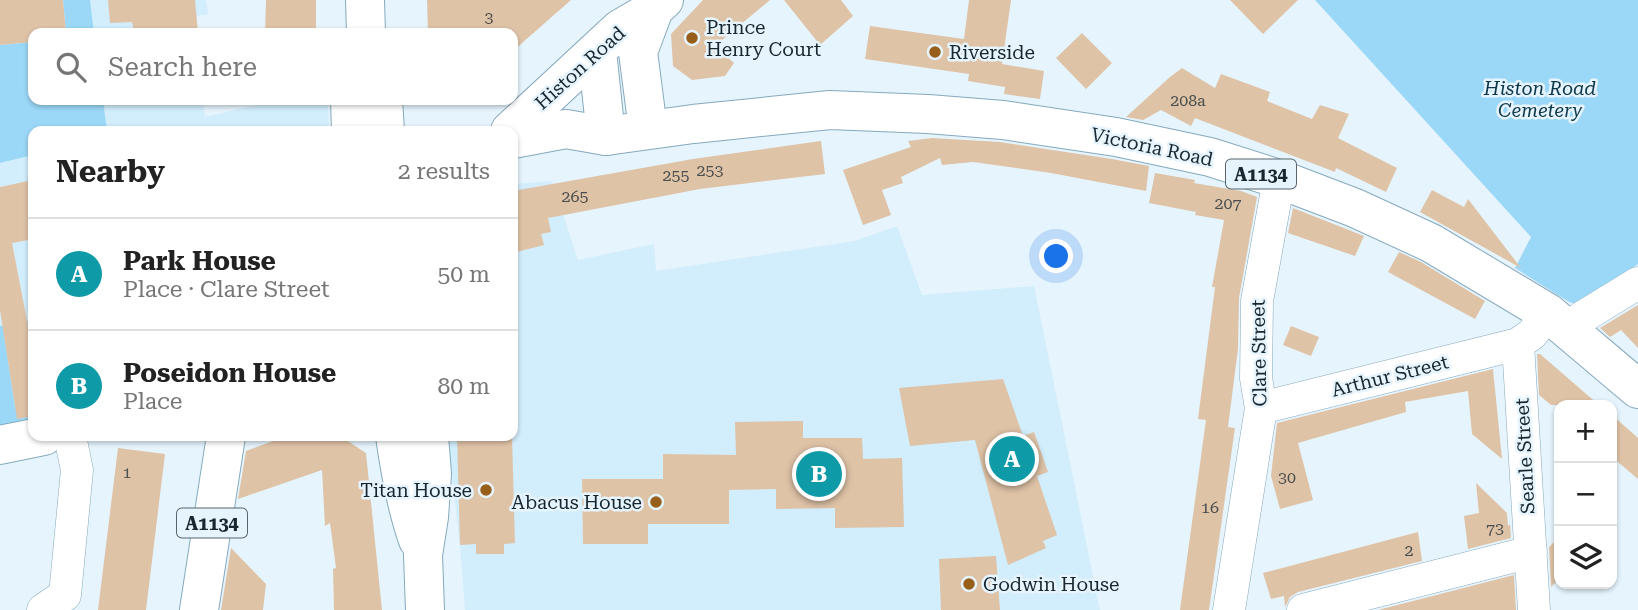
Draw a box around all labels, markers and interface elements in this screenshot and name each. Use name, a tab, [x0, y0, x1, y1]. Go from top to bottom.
house number: 3	[485, 8, 494, 27]
place label: Prince Henry Court	[706, 16, 821, 61]
street label: Histon Road	[530, 22, 630, 114]
search box	[28, 28, 518, 105]
marker: Prince Henry Court	[684, 30, 700, 46]
place label: Riverside	[949, 41, 1035, 64]
marker: Riverside	[927, 44, 943, 60]
icon: search	[52, 48, 90, 86]
text: Search here	[108, 52, 257, 82]
park label: Histon Road Cemetery	[1483, 77, 1596, 122]
house number: 208a	[1170, 91, 1206, 110]
street label: Victoria Road	[1089, 123, 1215, 171]
text: Nearby	[56, 154, 165, 189]
text: 2 results	[398, 158, 490, 185]
road number: A1134	[1226, 160, 1296, 188]
house number: 253	[697, 161, 723, 180]
house number: 255	[663, 166, 689, 185]
house number: 265	[562, 187, 588, 206]
house number: 207	[1215, 194, 1241, 213]
your location	[1039, 239, 1073, 273]
text: Park House	[123, 246, 276, 276]
text: A	[71, 261, 87, 288]
text: 50 m	[437, 261, 490, 288]
text: Place · Clare Street	[123, 276, 330, 303]
street label: Clare Street	[1247, 299, 1271, 407]
street label: Arthur Street	[1329, 350, 1451, 402]
text: Poseidon House	[123, 358, 336, 388]
text: B	[71, 373, 87, 400]
text: 80 m	[437, 373, 490, 400]
text: Place	[123, 388, 182, 415]
street label: Searle Street	[1510, 397, 1540, 515]
map controls	[1554, 400, 1617, 589]
button: +	[1554, 400, 1617, 463]
pin: A	[989, 433, 1035, 485]
pin: B	[796, 448, 842, 500]
house number: 1	[123, 463, 132, 482]
button: −	[1554, 463, 1617, 526]
house number: 30	[1278, 468, 1296, 487]
place label: Titan House	[360, 479, 472, 502]
marker: Titan House	[478, 482, 494, 498]
place label: Abacus House	[511, 491, 642, 514]
marker: Abacus House	[648, 494, 664, 510]
house number: 16	[1201, 498, 1219, 517]
road number: A1134	[177, 508, 247, 538]
house number: 73	[1486, 519, 1504, 538]
button: layers	[1554, 526, 1617, 589]
house number: 2	[1405, 541, 1414, 560]
place label: Godwin House	[983, 573, 1119, 596]
marker: Godwin House	[961, 576, 977, 592]

